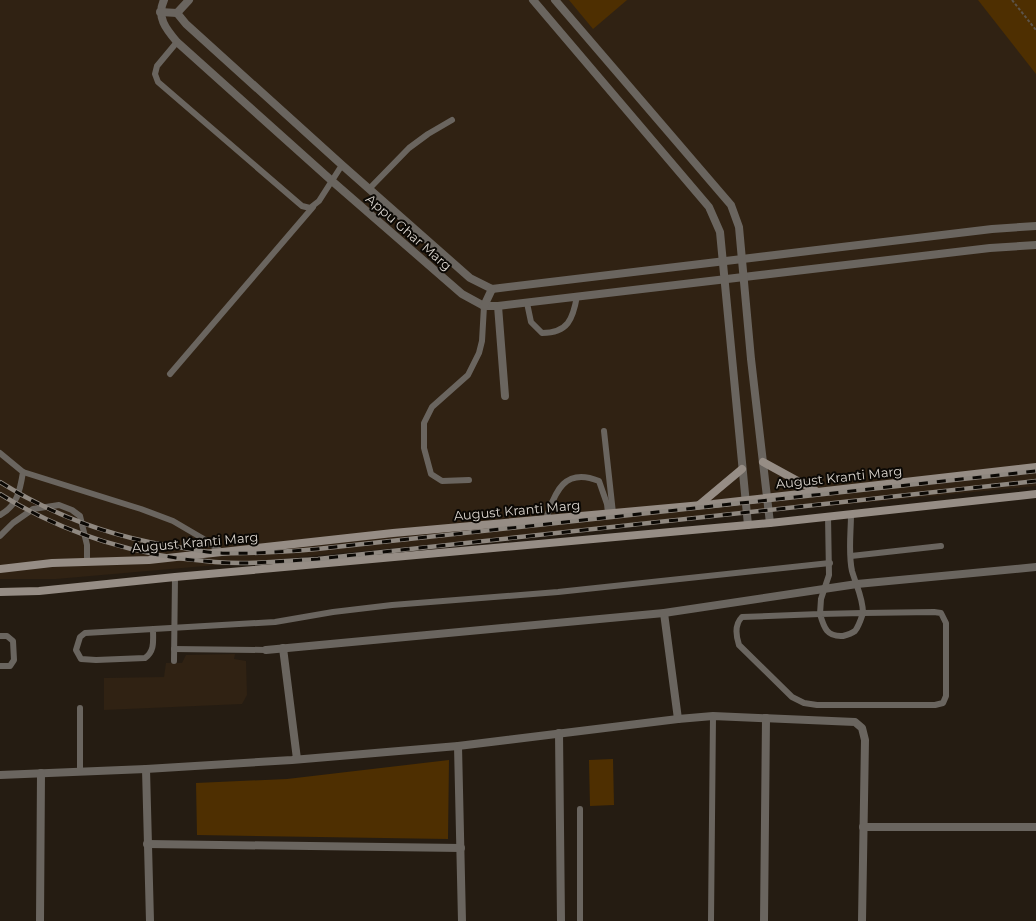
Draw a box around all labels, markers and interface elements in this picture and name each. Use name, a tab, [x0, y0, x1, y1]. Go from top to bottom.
street label: Appu Ghar Marg	[363, 190, 455, 274]
street label: August Kranti Marg	[775, 462, 903, 492]
street label: August Kranti Marg	[453, 496, 581, 524]
street label: August Kranti Marg	[131, 528, 259, 556]

